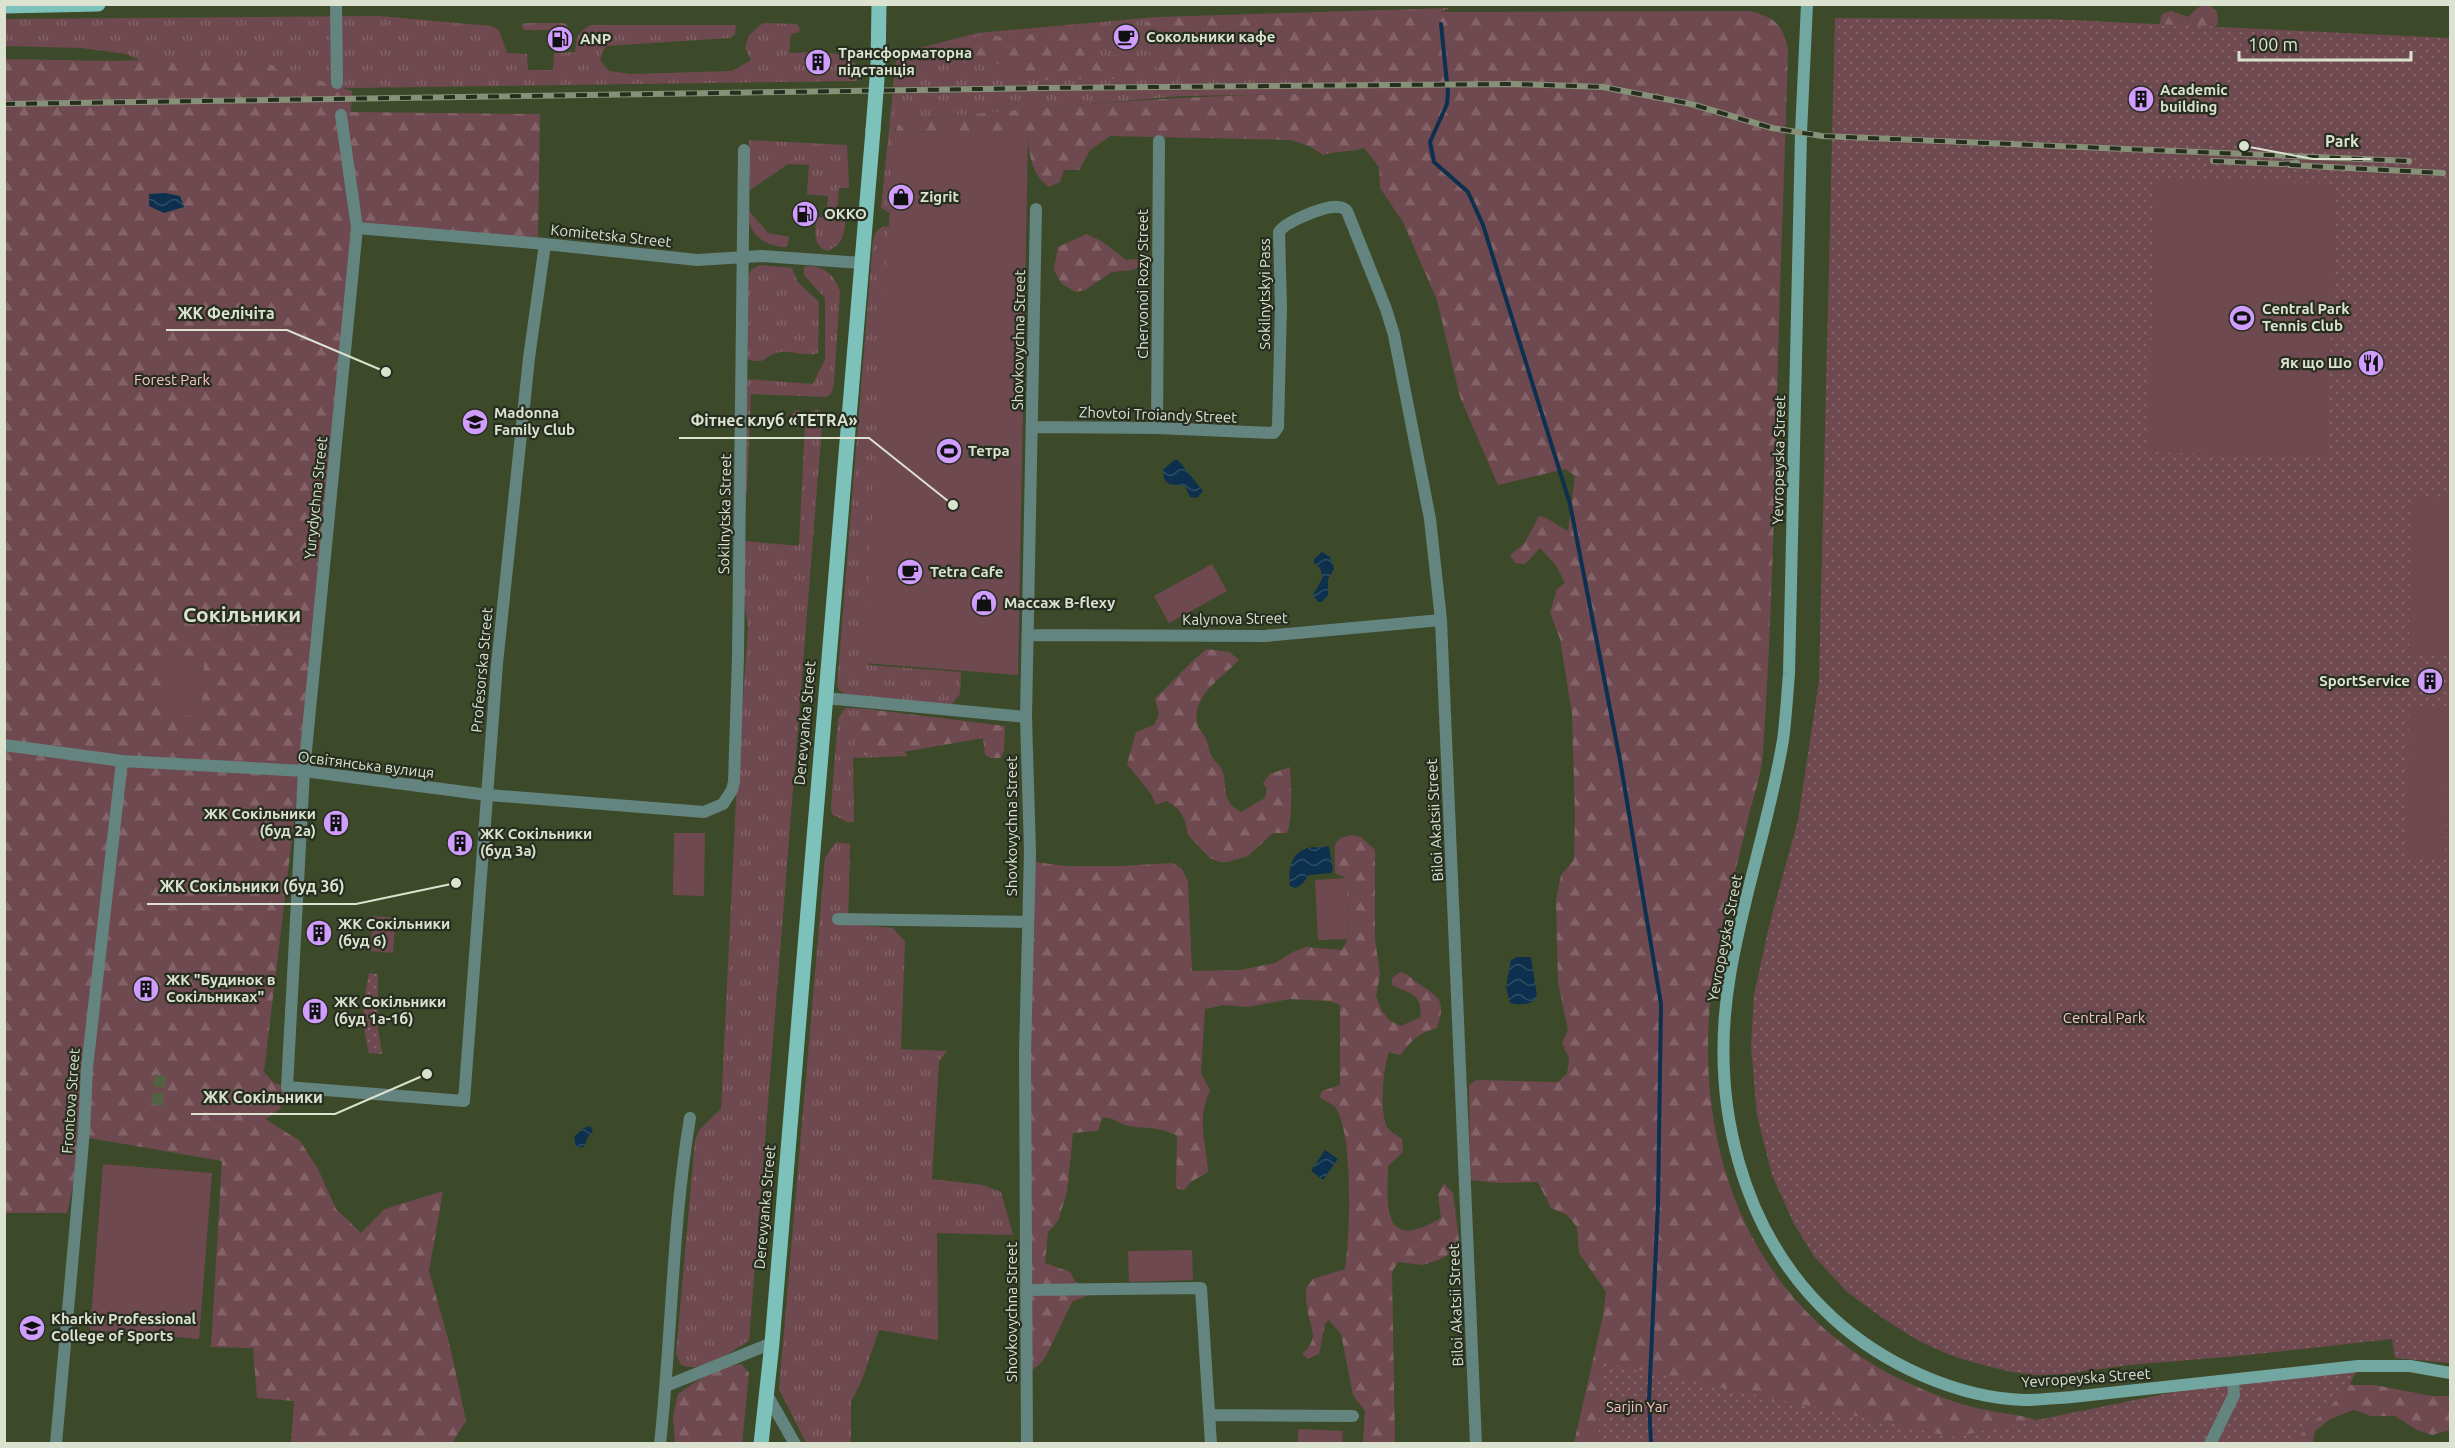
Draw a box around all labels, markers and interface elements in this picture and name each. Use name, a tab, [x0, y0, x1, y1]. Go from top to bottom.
cafe icon: Сокольники кафе	[1111, 22, 1141, 52]
fuel station icon: ANP	[545, 24, 575, 54]
scale bar	[2239, 24, 2412, 62]
place label: Сокольники кафе	[1146, 28, 1275, 45]
place label: ANP	[580, 30, 611, 47]
text: 100 m	[2248, 34, 2298, 54]
place label: Трансформаторна підстанція	[838, 44, 972, 78]
building icon: Трансформаторна підстанція	[803, 47, 833, 77]
place label: Academic building	[2160, 81, 2228, 115]
building icon: Academic building	[2126, 84, 2156, 114]
callout: Park	[2313, 125, 2371, 159]
text: Park	[2325, 132, 2359, 150]
shop icon: Zigrit	[886, 182, 916, 212]
place label: Zigrit	[920, 188, 959, 205]
fuel station icon: OKKO	[790, 199, 820, 229]
place label: OKKO	[824, 205, 867, 222]
street label: Chervonoi Rozy Street	[1134, 209, 1151, 359]
street label: Komitetska Street	[550, 221, 672, 250]
street label: Sokilnytskyi Pass	[1256, 238, 1273, 350]
street label: Shovkovychna Street	[1009, 270, 1028, 410]
callout: ЖК Фелічіта	[166, 296, 287, 330]
place label: Central Park Tennis Club	[2262, 300, 2350, 334]
sports icon: Central Park Tennis Club	[2227, 303, 2257, 333]
text: ЖК Фелічіта	[177, 304, 275, 322]
restaurant icon: Як що Шо	[2356, 348, 2386, 378]
place label: Як що Шо	[2280, 354, 2352, 371]
park label: Forest Park	[134, 371, 211, 388]
street label: Yevropeyska Street	[1769, 395, 1788, 525]
street label: Zhovtoi Troiandy Street	[1079, 403, 1238, 426]
place label: Madonna Family Club	[494, 404, 575, 438]
callout: Фітнес клуб «TETRA»	[679, 404, 869, 438]
school or university icon: Madonna Family Club	[460, 407, 490, 437]
text: Фітнес клуб «TETRA»	[690, 411, 858, 429]
street label: Yurydychna Street	[301, 436, 330, 560]
sports icon: Тетра	[934, 436, 964, 466]
place label: Тетра	[968, 442, 1010, 459]
street label: Sokilnytska Street	[715, 454, 734, 574]
cafe icon: Tetra Cafe	[895, 557, 925, 587]
place label: Tetra Cafe	[930, 563, 1003, 580]
shop icon: Массаж B-flexy	[969, 588, 999, 618]
place label: Массаж B-flexy	[1004, 594, 1115, 611]
district label: Сокільники	[183, 602, 301, 626]
street label: Profesorska Street	[468, 607, 495, 733]
street label: Kalynova Street	[1182, 609, 1288, 628]
street label: Derevyanka Street	[791, 660, 818, 786]
building icon: SportService	[2415, 666, 2445, 696]
place label: SportService	[2319, 672, 2410, 689]
street label: Освітянська вулиця	[297, 748, 435, 781]
street label: Shovkovychna Street	[1003, 756, 1020, 896]
street label: Biloi Akatsii Street	[1423, 758, 1446, 882]
place label: ЖК Сокільники (буд 2а)	[204, 805, 316, 839]
building icon: ЖК Сокільники (буд 2а)	[321, 808, 351, 838]
place label: ЖК Сокільники (буд 3а)	[480, 825, 592, 859]
building icon: ЖК Сокільники (буд 3а)	[445, 828, 475, 858]
callout: ЖК Сокільники (буд 3б)	[147, 870, 356, 904]
street label: Yevropeyska Street	[1704, 873, 1745, 1003]
text: ЖК Сокільники (буд 3б)	[159, 877, 345, 896]
place label: ЖК Сокільники (буд 6)	[338, 915, 450, 949]
building icon: ЖК Сокільники (буд 6)	[304, 918, 334, 948]
place label: ЖК "Будинок в Сокільниках"	[166, 971, 276, 1005]
building icon: ЖК "Будинок в Сокільниках"	[131, 974, 161, 1004]
place label: ЖК Сокільники (буд 1а-1б)	[334, 993, 446, 1027]
building icon: ЖК Сокільники (буд 1а-1б)	[300, 996, 330, 1026]
park label: Central Park	[2063, 1009, 2146, 1026]
street label: Frontova Street	[58, 1048, 83, 1154]
callout: ЖК Сокільники	[191, 1080, 335, 1114]
text: ЖК Сокільники	[203, 1088, 323, 1106]
street label: Derevyanka Street	[751, 1144, 778, 1270]
street label: Shovkovychna Street	[1003, 1242, 1020, 1382]
street label: Biloi Akatsii Street	[1445, 1243, 1466, 1367]
place label: Kharkiv Professional College of Sports	[51, 1310, 197, 1344]
school or university icon: Kharkiv Professional College of Sports	[17, 1313, 47, 1343]
street label: Yevropeyska Street	[2021, 1364, 2151, 1390]
park label: Sarjin Yar	[1606, 1398, 1668, 1415]

